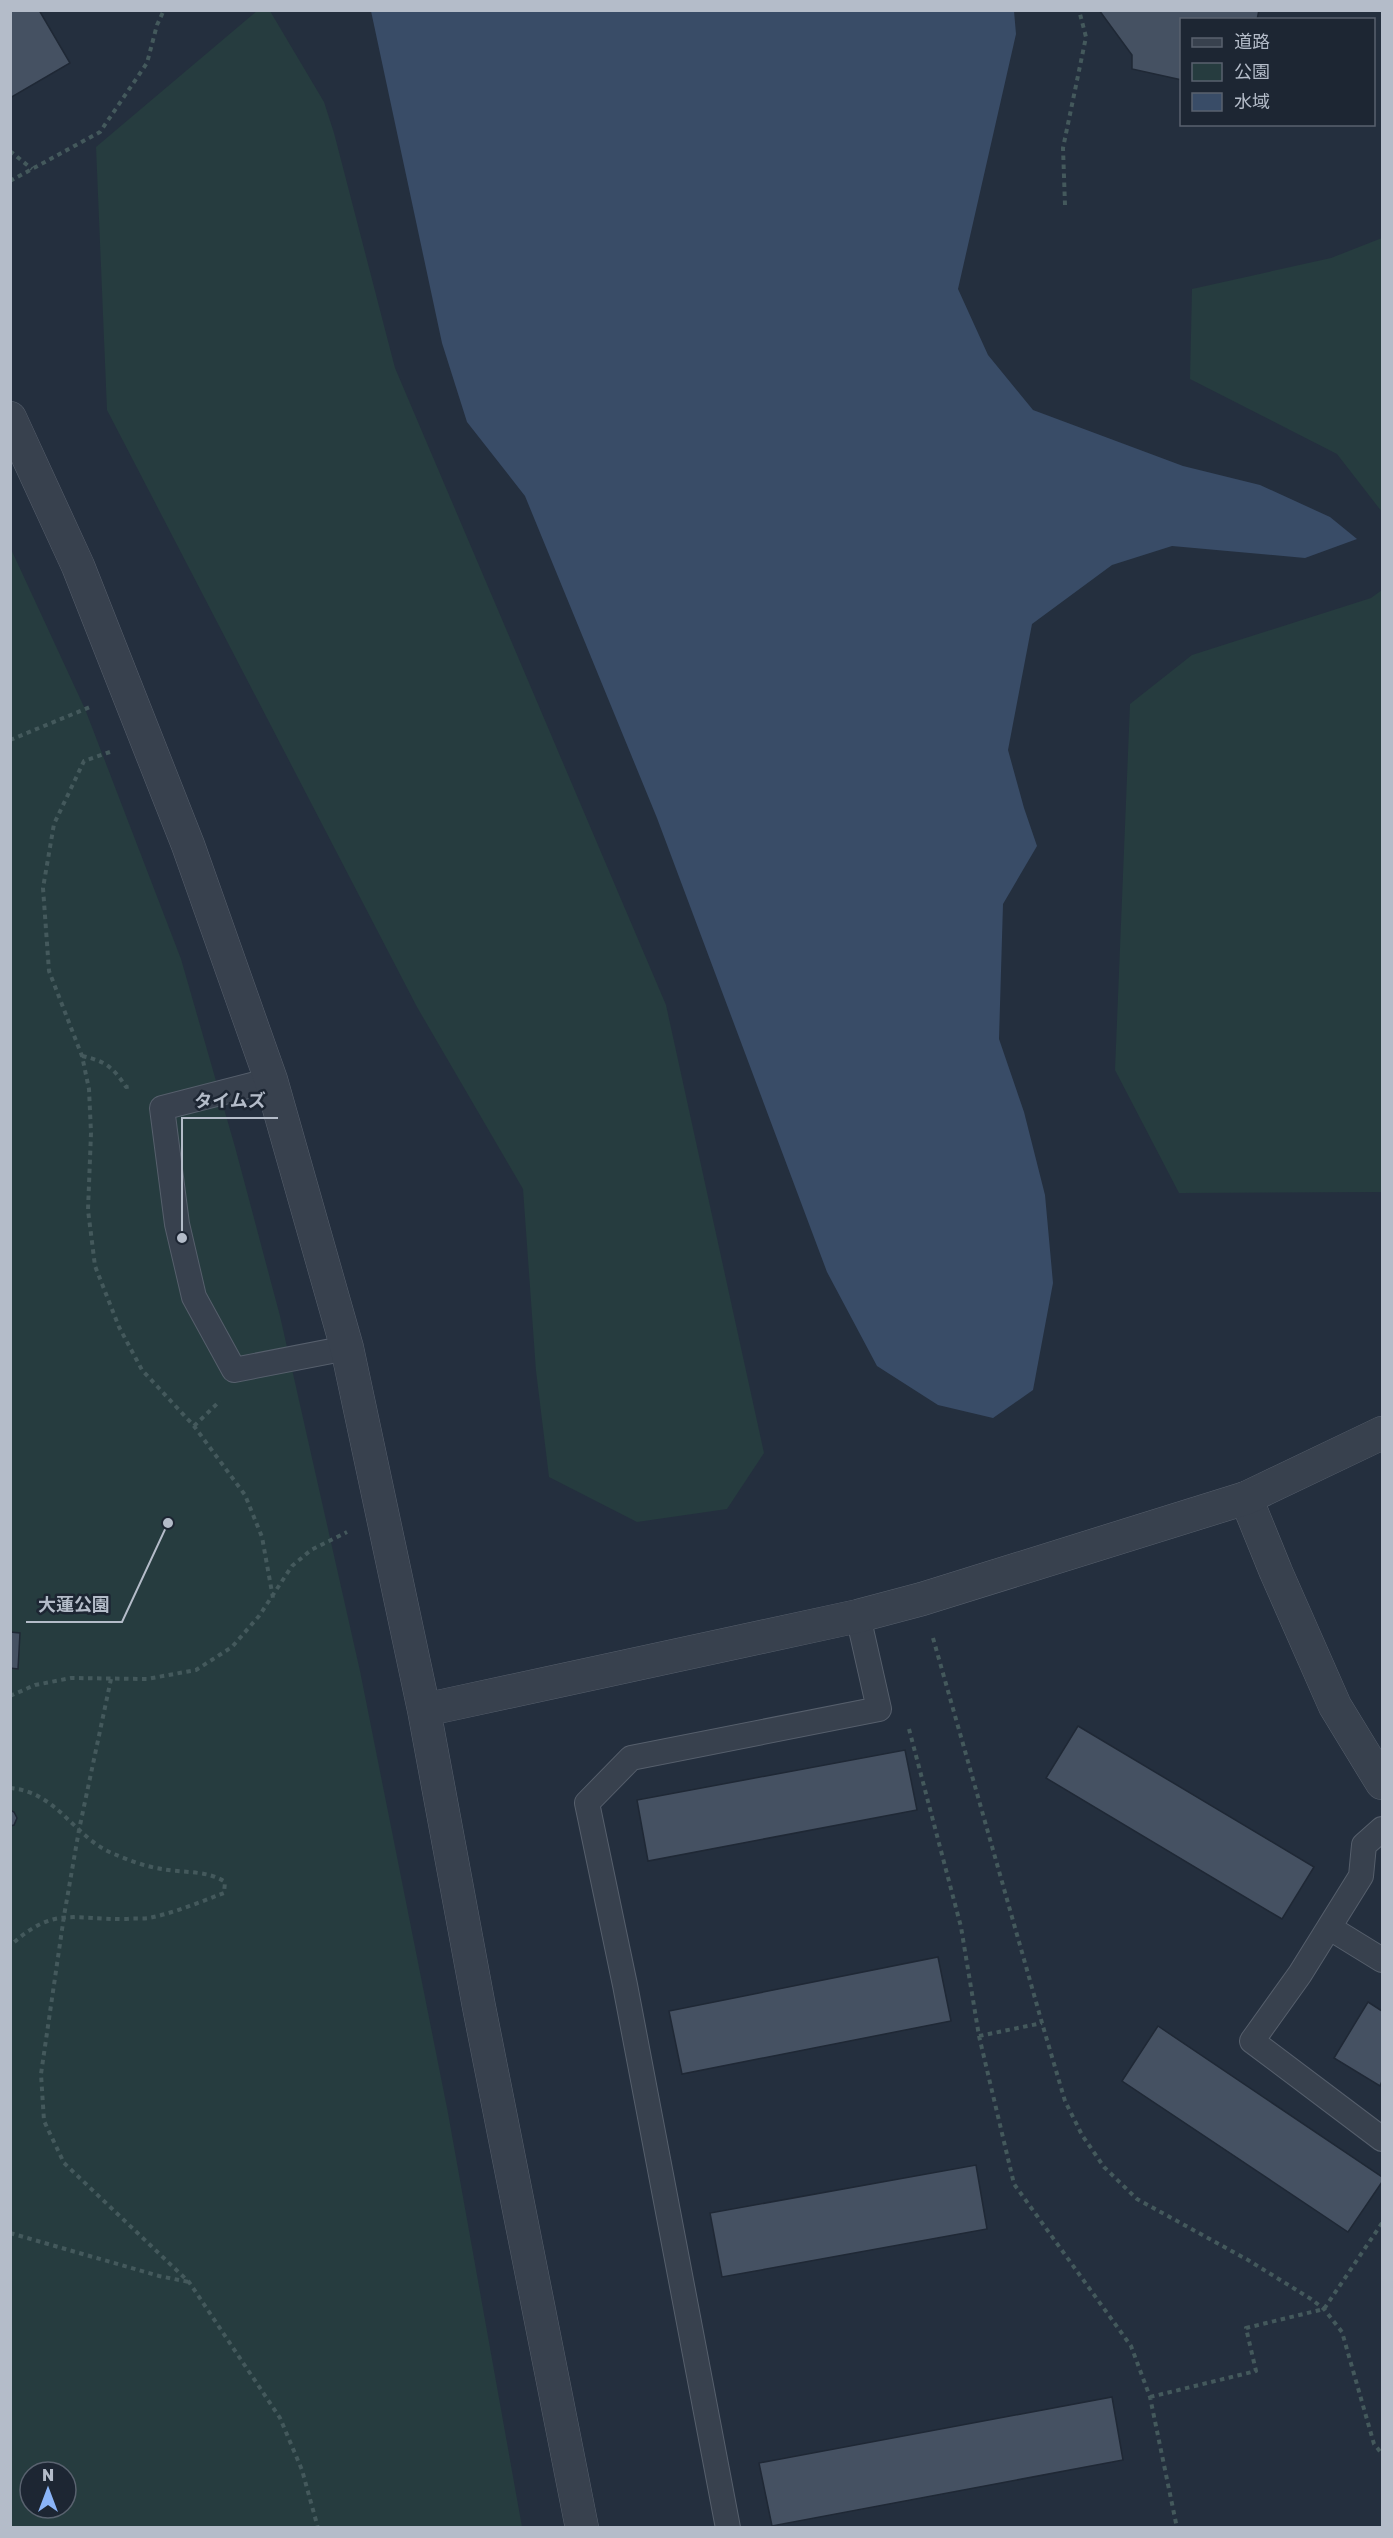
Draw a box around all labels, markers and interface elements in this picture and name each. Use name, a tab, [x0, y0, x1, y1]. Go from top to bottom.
legend	[1180, 18, 1375, 126]
text: 道路	[1234, 30, 1270, 52]
text: 公園	[1234, 60, 1270, 82]
text: 水域	[1234, 90, 1270, 112]
callout: タイムズ	[182, 1082, 278, 1118]
text: タイムズ	[194, 1089, 266, 1111]
callout: 大蓮公園	[26, 1586, 122, 1622]
text: 大蓮公園	[38, 1593, 110, 1615]
north arrow	[18, 2460, 78, 2520]
text: N	[42, 2465, 54, 2485]

